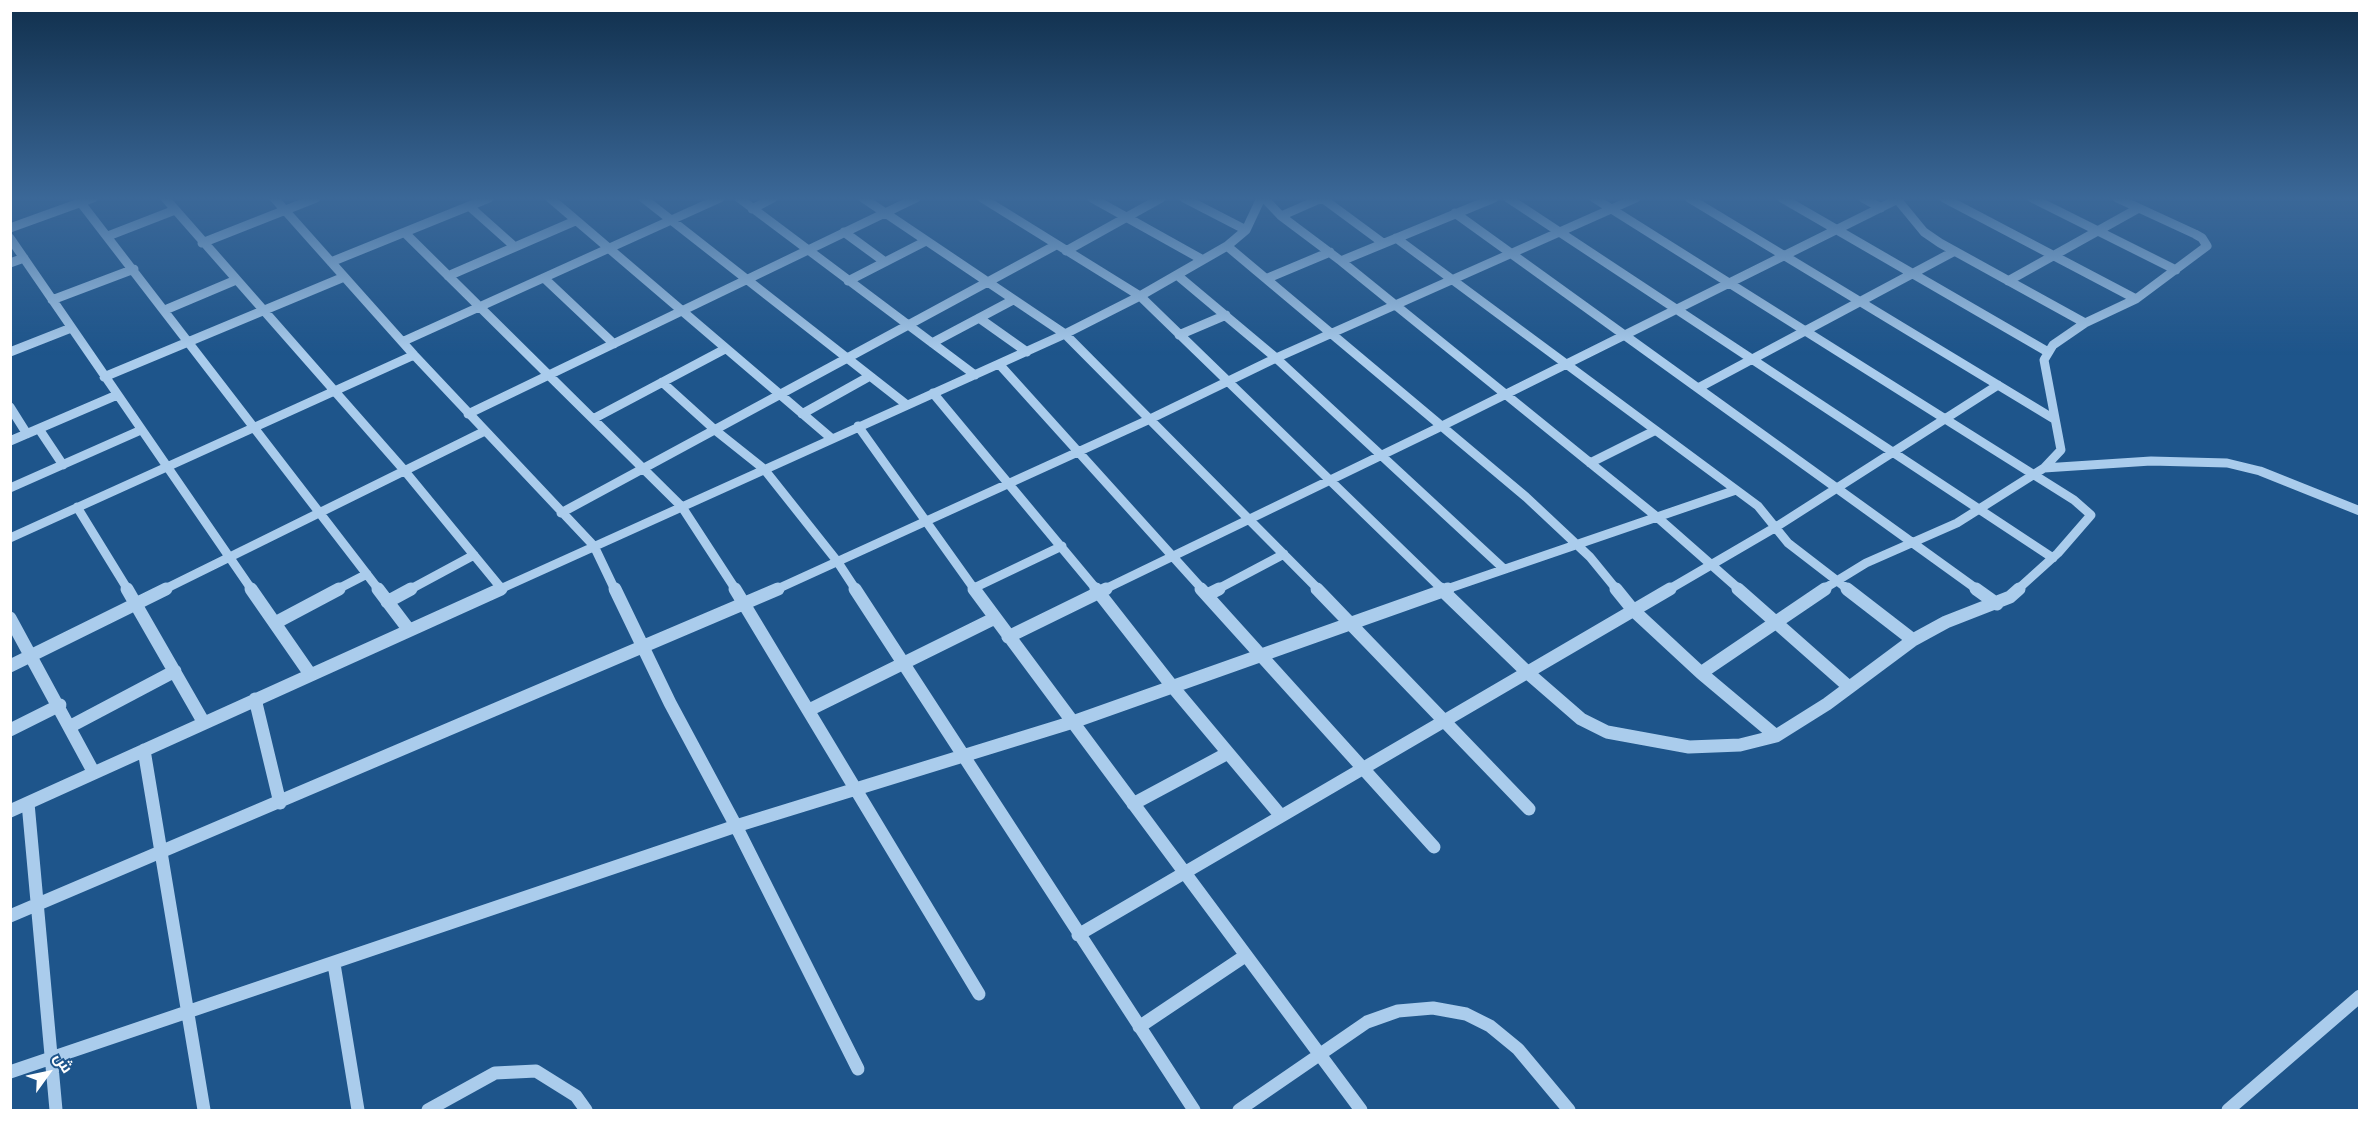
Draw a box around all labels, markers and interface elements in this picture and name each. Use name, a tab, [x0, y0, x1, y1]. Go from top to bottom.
north arrow	[18, 1043, 78, 1103]
text: ش	[49, 1049, 78, 1077]

